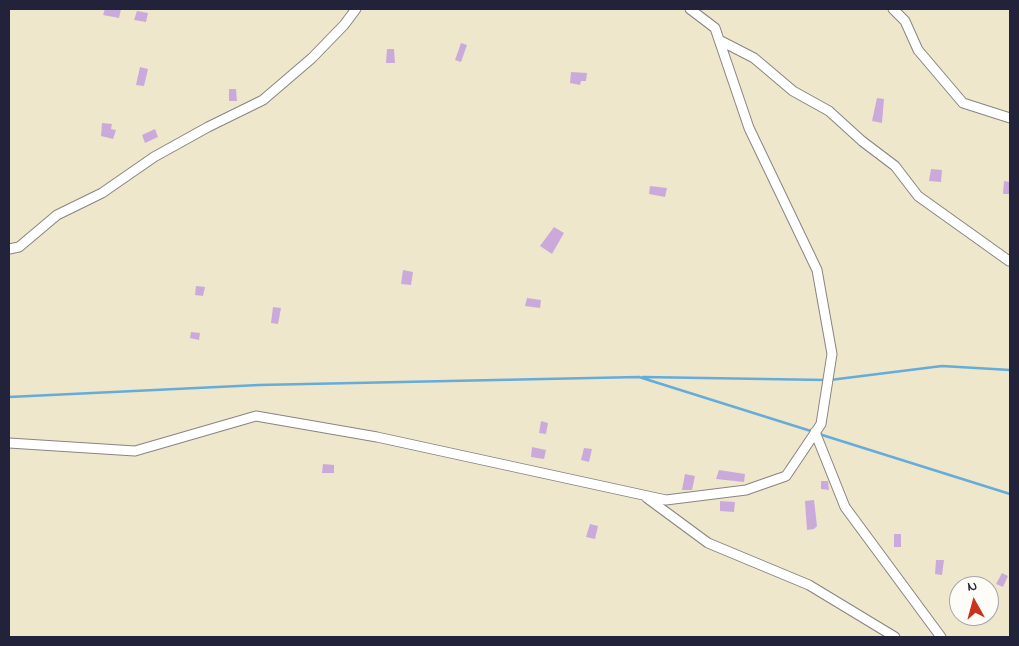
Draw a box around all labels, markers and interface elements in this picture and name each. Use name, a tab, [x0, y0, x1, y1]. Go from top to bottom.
north arrow	[949, 576, 999, 626]
text: N	[966, 576, 978, 598]

